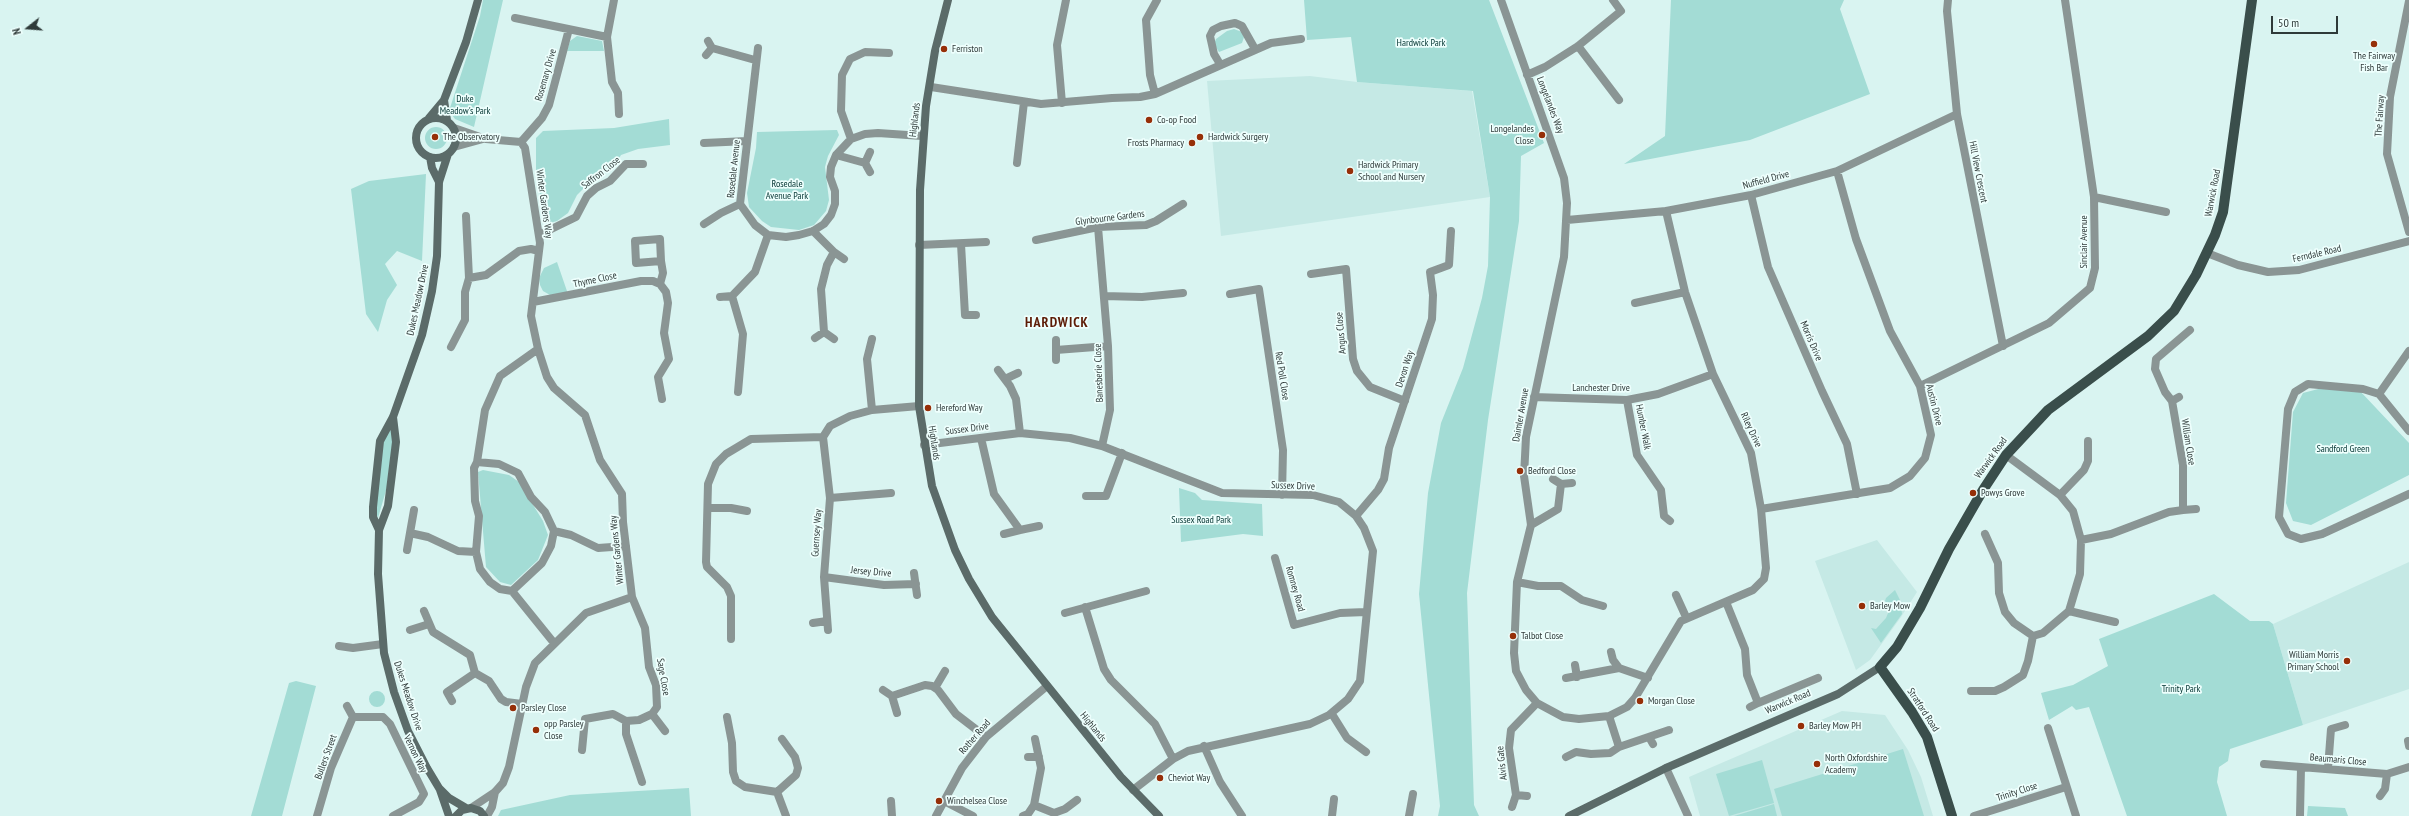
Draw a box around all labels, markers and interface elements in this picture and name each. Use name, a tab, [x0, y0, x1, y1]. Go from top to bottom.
north arrow	[8, 8, 48, 48]
scale bar	[2273, 8, 2340, 34]
text: 50 m	[2278, 15, 2299, 30]
text: N	[9, 27, 24, 36]
park label: Hardwick Park	[1397, 37, 1445, 49]
marker: The Fairway Fish Bar	[2369, 39, 2379, 49]
place label: Ferriston	[952, 43, 983, 55]
marker: Ferriston	[939, 44, 949, 54]
street label: Rosemary Drive	[533, 48, 559, 102]
place label: The Fairway Fish Bar	[2353, 50, 2395, 74]
street label: Longelandes Way	[1534, 75, 1566, 135]
park label: Duke Meadow's Park	[440, 93, 490, 116]
street label: The Fairway	[2373, 95, 2387, 137]
street label: Highlands	[907, 102, 923, 138]
place label: Co-op Food	[1157, 114, 1196, 126]
marker: Co-op Food	[1144, 115, 1154, 125]
place label: Longelandes Close	[1491, 123, 1534, 146]
marker: Longelandes Close	[1537, 130, 1547, 140]
place label: The Observatory	[443, 131, 500, 143]
place label: Hardwick Surgery	[1208, 131, 1268, 143]
marker: The Observatory	[430, 132, 440, 142]
marker: Hardwick Surgery	[1195, 132, 1205, 142]
place label: Frosts Pharmacy	[1128, 137, 1184, 149]
marker: Frosts Pharmacy	[1187, 138, 1197, 148]
street label: Rosedale Avenue	[725, 139, 743, 199]
street label: Hill View Crescent	[1966, 140, 1990, 204]
street label: Saffron Close	[579, 154, 623, 192]
place label: Hardwick Primary School and Nursery	[1358, 159, 1425, 182]
marker: Hardwick Primary School and Nursery	[1345, 166, 1355, 176]
street label: Nuffield Drive	[1741, 168, 1791, 192]
street label: Warwick Road	[2203, 168, 2223, 218]
street label: Winter Gardens Way	[533, 169, 555, 239]
park label: Rosedale Avenue Park	[766, 178, 808, 202]
street label: Glynbourne Gardens	[1075, 208, 1145, 228]
street label: Sinclair Avenue	[2078, 215, 2090, 269]
street label: Ferndale Road	[2292, 243, 2342, 265]
street label: Dukes Meadow Drive	[405, 263, 431, 337]
street label: Thyme Close	[572, 270, 618, 290]
street label: Angus Close	[1333, 312, 1349, 354]
district label: HARDWICK	[1025, 315, 1089, 331]
street label: Morris Drive	[1797, 319, 1825, 363]
street label: Banesberie Close	[1092, 343, 1106, 403]
street label: Devon Way	[1393, 349, 1417, 389]
street label: Red Poll Close	[1272, 351, 1292, 401]
street label: Lanchester Drive	[1572, 382, 1630, 394]
street label: Austin Drive	[1923, 383, 1945, 427]
street label: Daimler Avenue	[1510, 387, 1532, 443]
place label: Hereford Way	[936, 402, 982, 414]
marker: Hereford Way	[923, 403, 933, 413]
street label: Humber Walk	[1633, 403, 1653, 451]
street label: Riley Drive	[1738, 411, 1764, 449]
street label: William Close	[2178, 418, 2198, 466]
street label: Sussex Drive	[945, 420, 989, 438]
street label: Highlands	[925, 425, 943, 461]
street label: Warwick Road	[1972, 435, 2010, 481]
park label: Sandford Green	[2316, 443, 2370, 455]
place label: Bedford Close	[1528, 465, 1576, 477]
marker: Bedford Close	[1515, 466, 1525, 476]
street label: Sussex Drive	[1271, 479, 1315, 493]
place label: Powys Grove	[1981, 487, 2025, 499]
marker: Powys Grove	[1968, 488, 1978, 498]
street label: Guernsey Way	[809, 509, 825, 557]
park label: Sussex Road Park	[1171, 514, 1231, 526]
street label: Winter Gardens Way	[607, 515, 627, 585]
street label: Jersey Drive	[850, 564, 892, 580]
street label: Romney Road	[1283, 565, 1307, 613]
place label: Barley Mow	[1870, 600, 1910, 612]
marker: Barley Mow	[1857, 601, 1867, 611]
place label: Talbot Close	[1521, 630, 1563, 642]
marker: Talbot Close	[1508, 631, 1518, 641]
place label: William Morris Primary School	[2288, 649, 2339, 672]
marker: William Morris Primary School	[2342, 656, 2352, 666]
street label: Sage Close	[654, 657, 672, 697]
street label: Dukes Meadow Drive	[391, 660, 425, 732]
park label: Trinity Park	[2162, 683, 2200, 695]
street label: Stratford Road	[1904, 686, 1942, 734]
street label: Warwick Road	[1764, 687, 1812, 717]
place label: Morgan Close	[1648, 695, 1695, 707]
marker: Morgan Close	[1635, 696, 1645, 706]
place label: Parsley Close	[521, 702, 566, 714]
marker: Parsley Close	[508, 703, 518, 713]
street label: Highlands	[1077, 710, 1109, 744]
street label: Rother Road	[957, 717, 993, 757]
place label: opp Parsley Close	[544, 718, 584, 742]
place label: Barley Mow PH	[1809, 720, 1861, 732]
marker: Barley Mow PH	[1796, 721, 1806, 731]
marker: opp Parsley Close	[531, 725, 541, 735]
street label: Bullers Street	[312, 733, 340, 781]
street label: Vernon Way	[401, 733, 429, 775]
street label: Alvis Gate	[1494, 745, 1510, 781]
place label: North Oxfordshire Academy	[1825, 752, 1887, 776]
street label: Beaumaris Close	[2309, 752, 2367, 768]
marker: North Oxfordshire Academy	[1812, 759, 1822, 769]
place label: Cheviot Way	[1168, 772, 1210, 784]
marker: Cheviot Way	[1155, 773, 1165, 783]
street label: Trinity Close	[1995, 780, 2039, 804]
place label: Winchelsea Close	[947, 795, 1007, 807]
marker: Winchelsea Close	[934, 796, 944, 806]

